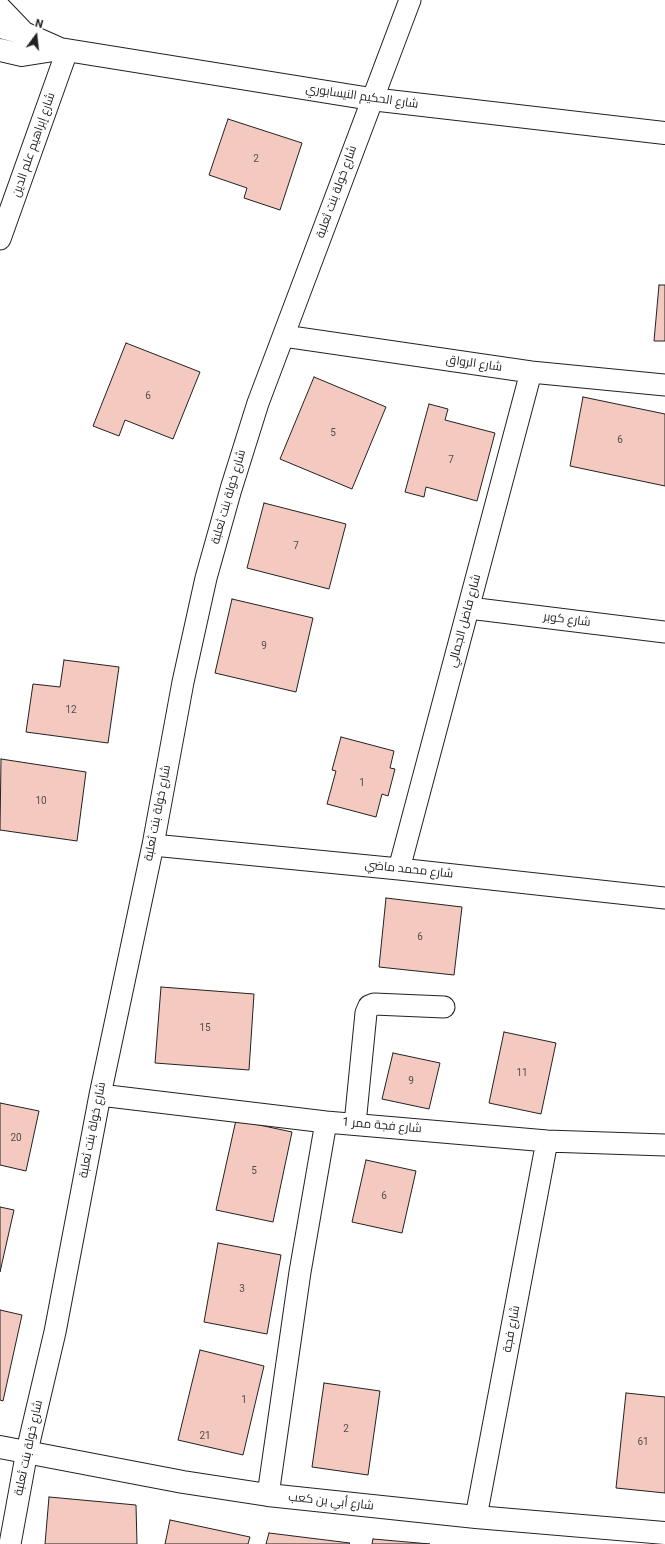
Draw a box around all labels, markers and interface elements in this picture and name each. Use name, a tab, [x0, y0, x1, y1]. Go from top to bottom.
north arrow	[16, 16, 56, 56]
text: N	[34, 17, 45, 31]
street label: شارع الحكيم النيسابوري	[305, 82, 419, 112]
street label: شارع إبراهيم علم الدين	[9, 91, 59, 199]
street label: شارع خولة بنت ثعلبة	[314, 144, 360, 240]
house number: 2	[253, 153, 259, 165]
street label: شارع الرواق	[445, 353, 503, 375]
house number: 6	[145, 390, 151, 402]
house number: 5	[330, 427, 336, 439]
house number: 6	[617, 434, 623, 446]
street label: شارع خولة بنت ثعلبة	[209, 448, 249, 546]
house number: 7	[448, 454, 454, 466]
house number: 7	[293, 540, 299, 552]
street label: شارع فاضل الجمالي	[446, 573, 484, 669]
street label: شارع كوبر	[543, 610, 591, 630]
house number: 9	[261, 640, 267, 652]
house number: 12	[65, 704, 77, 716]
street label: شارع خولة بنت ثعلبة	[142, 764, 174, 862]
house number: 1	[359, 777, 365, 789]
house number: 10	[35, 795, 47, 807]
street label: شارع محمد ماضي	[364, 858, 454, 882]
house number: 6	[417, 931, 423, 943]
house number: 15	[199, 1022, 211, 1034]
house number: 11	[516, 1067, 528, 1079]
house number: 9	[408, 1075, 414, 1087]
street label: شارع خولة بنت ثعلبة	[77, 1081, 109, 1179]
street label: شارع فجة ممر 1	[342, 1115, 422, 1137]
house number: 20	[10, 1132, 22, 1144]
house number: 5	[251, 1165, 257, 1177]
house number: 6	[381, 1190, 387, 1202]
house number: 3	[239, 1283, 245, 1295]
street label: شارع فجة	[500, 1304, 524, 1354]
house number: 1	[241, 1394, 247, 1406]
street label: شارع خولة بنت ثعلبة	[12, 1399, 46, 1497]
house number: 2	[343, 1423, 349, 1435]
house number: 21	[199, 1430, 211, 1442]
house number: 61	[637, 1436, 649, 1448]
street label: شارع أبي بن كعب	[288, 1490, 374, 1514]

